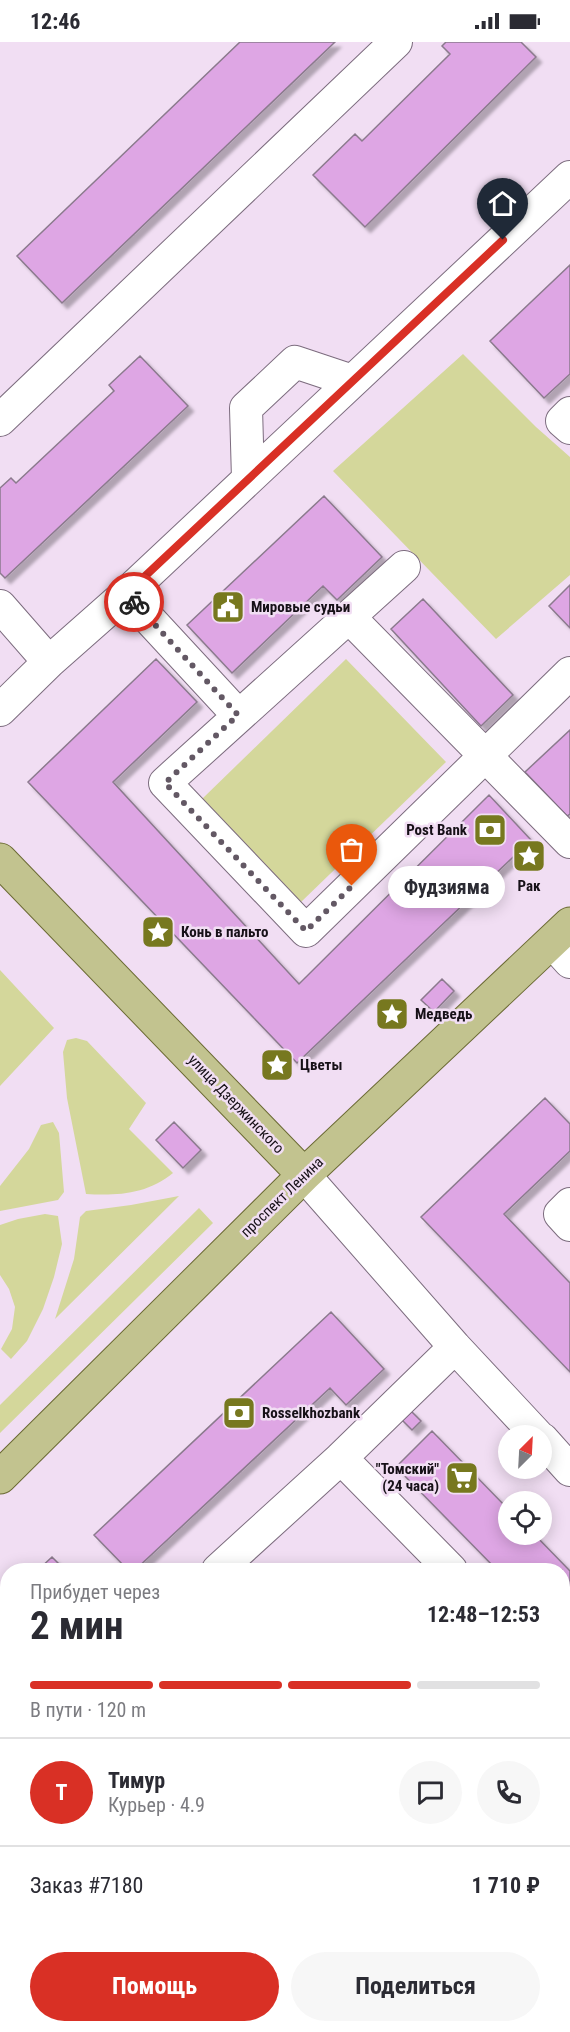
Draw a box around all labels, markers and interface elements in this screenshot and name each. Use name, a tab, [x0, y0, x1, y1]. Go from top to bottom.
text: 12:46	[30, 9, 81, 34]
pin	[477, 178, 528, 240]
icon: home	[486, 187, 519, 220]
courier	[104, 572, 164, 632]
icon: bike	[118, 586, 151, 619]
public building icon: Мировые судьи	[210, 589, 246, 625]
place label: Мировые судьи	[251, 598, 350, 616]
bank icon: Post Bank	[472, 812, 508, 848]
place label: Post Bank	[406, 821, 468, 839]
pin	[326, 824, 377, 886]
icon: bag	[335, 833, 368, 866]
place icon: Рак	[511, 838, 547, 874]
callout: Фудзияма	[388, 865, 505, 907]
text: Фудзияма	[404, 875, 489, 899]
place label: Рак	[517, 877, 541, 895]
place icon: Конь в пальто	[140, 914, 176, 950]
place label: Конь в пальто	[181, 923, 268, 941]
place icon: Медведь	[374, 996, 410, 1032]
place label: Медведь	[415, 1005, 473, 1023]
place icon: Цветы	[259, 1047, 295, 1083]
street label: улица Дзержинского	[184, 1051, 288, 1157]
place label: Цветы	[300, 1056, 342, 1074]
street label: проспект Ленина	[237, 1153, 327, 1241]
bank icon: Rosselkhozbank	[221, 1395, 257, 1431]
place label: Rosselkhozbank	[262, 1404, 361, 1422]
north arrow	[498, 1425, 552, 1479]
map controls	[498, 1425, 552, 1545]
place label: "Томский" (24 часа)	[376, 1460, 439, 1495]
supermarket icon: "Томский" (24 часа)	[444, 1460, 480, 1496]
button: locate	[498, 1491, 552, 1545]
text: Прибудет через	[30, 1580, 160, 1604]
text: 12:48–12:53	[427, 1602, 540, 1627]
text: 2 мин	[30, 1603, 124, 1649]
text: В пути · 120 m	[30, 1698, 146, 1722]
button: chat	[399, 1761, 462, 1824]
button: phone	[477, 1761, 540, 1824]
text: Тимур	[108, 1768, 165, 1793]
text: Т	[56, 1780, 67, 1805]
text: Курьер · 4.9	[108, 1793, 205, 1817]
text: Заказ #7180	[30, 1873, 143, 1898]
text: 1 710 ₽	[472, 1873, 540, 1898]
button: Помощь	[30, 1952, 279, 2021]
button: Поделиться	[291, 1952, 540, 2021]

